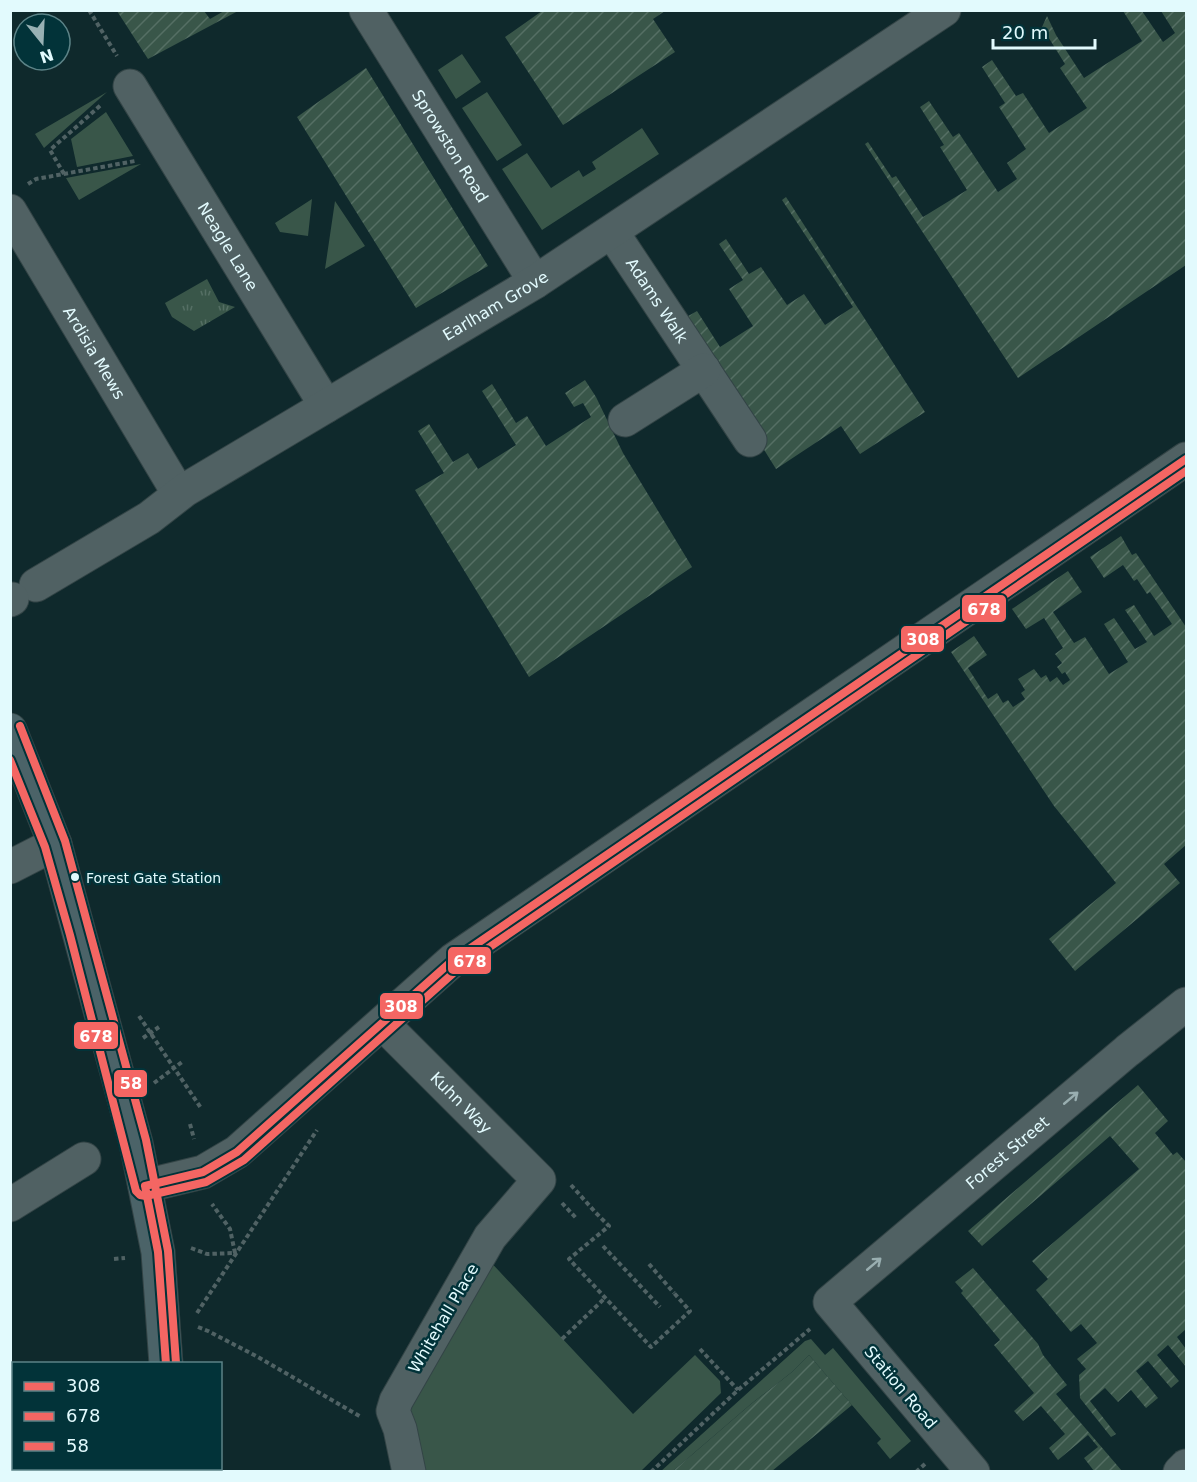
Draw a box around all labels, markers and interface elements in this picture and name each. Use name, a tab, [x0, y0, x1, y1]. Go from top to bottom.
north arrow	[12, 12, 72, 72]
scale bar	[993, 12, 1095, 50]
text: 20 m	[1002, 22, 1048, 43]
text: N	[37, 45, 56, 67]
street label: Sprowston Road	[408, 86, 492, 206]
street label: Neagle Lane	[194, 199, 262, 294]
street label: Adams Walk	[622, 255, 692, 347]
street label: Earlham Grove	[439, 267, 552, 345]
street label: Ardisia Mews	[59, 303, 129, 403]
line badge: 678	[961, 594, 1007, 623]
text: 678	[967, 600, 1001, 619]
line badge: 308	[900, 625, 945, 653]
text: 308	[906, 630, 940, 649]
place label: Forest Gate Station	[86, 870, 221, 886]
marker: Forest Gate Station	[69, 871, 81, 883]
line badge: 678	[447, 946, 492, 975]
text: 678	[453, 952, 487, 971]
line badge: 308	[379, 992, 424, 1020]
text: 308	[384, 997, 418, 1016]
line badge: 678	[73, 1021, 119, 1050]
text: 678	[79, 1027, 113, 1046]
street label: Kuhn Way	[426, 1068, 496, 1138]
line badge: 58	[113, 1069, 148, 1098]
text: 58	[120, 1074, 142, 1093]
one-way arrow	[1063, 1091, 1078, 1105]
street label: Forest Street	[962, 1112, 1053, 1193]
one-way arrow	[866, 1258, 882, 1271]
street label: Whitehall Place	[404, 1260, 482, 1376]
street label: Station Road	[861, 1342, 941, 1433]
legend	[12, 1362, 222, 1470]
text: 308	[66, 1375, 100, 1396]
text: 678	[66, 1405, 100, 1426]
text: 58	[66, 1435, 89, 1456]

